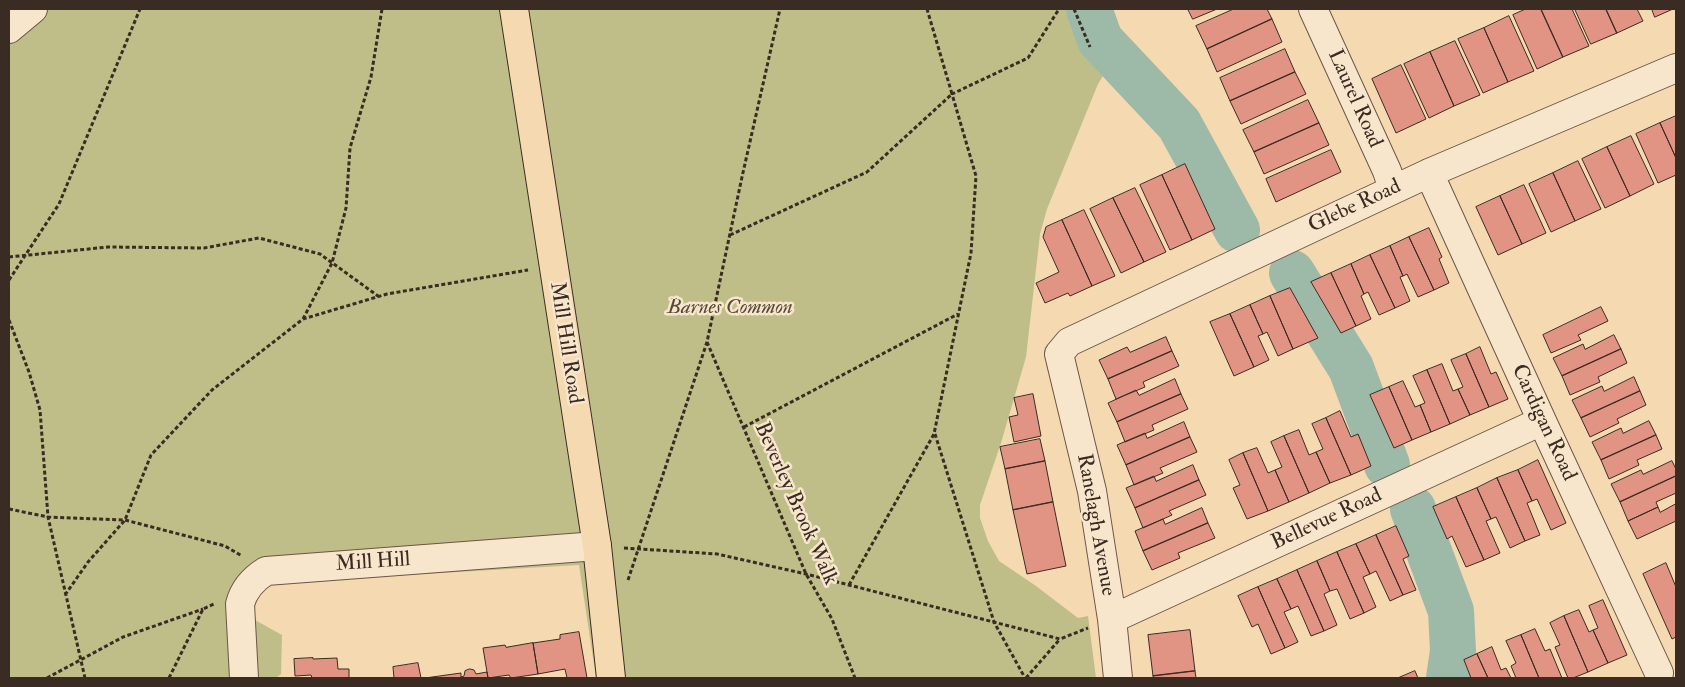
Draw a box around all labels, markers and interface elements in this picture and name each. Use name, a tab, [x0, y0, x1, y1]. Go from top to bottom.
street label: Laurel Road	[1321, 46, 1387, 152]
street label: Glebe Road	[1305, 175, 1405, 239]
street label: Mill Hill Road	[543, 280, 587, 406]
park label: Barnes Common	[667, 295, 793, 321]
street label: Cardigan Road	[1505, 361, 1581, 485]
street label: Beverley Brook Walk	[748, 419, 842, 589]
street label: Ranelagh Avenue	[1070, 452, 1120, 598]
street label: Bellevue Road	[1268, 483, 1386, 557]
street label: Mill Hill	[335, 548, 411, 578]

